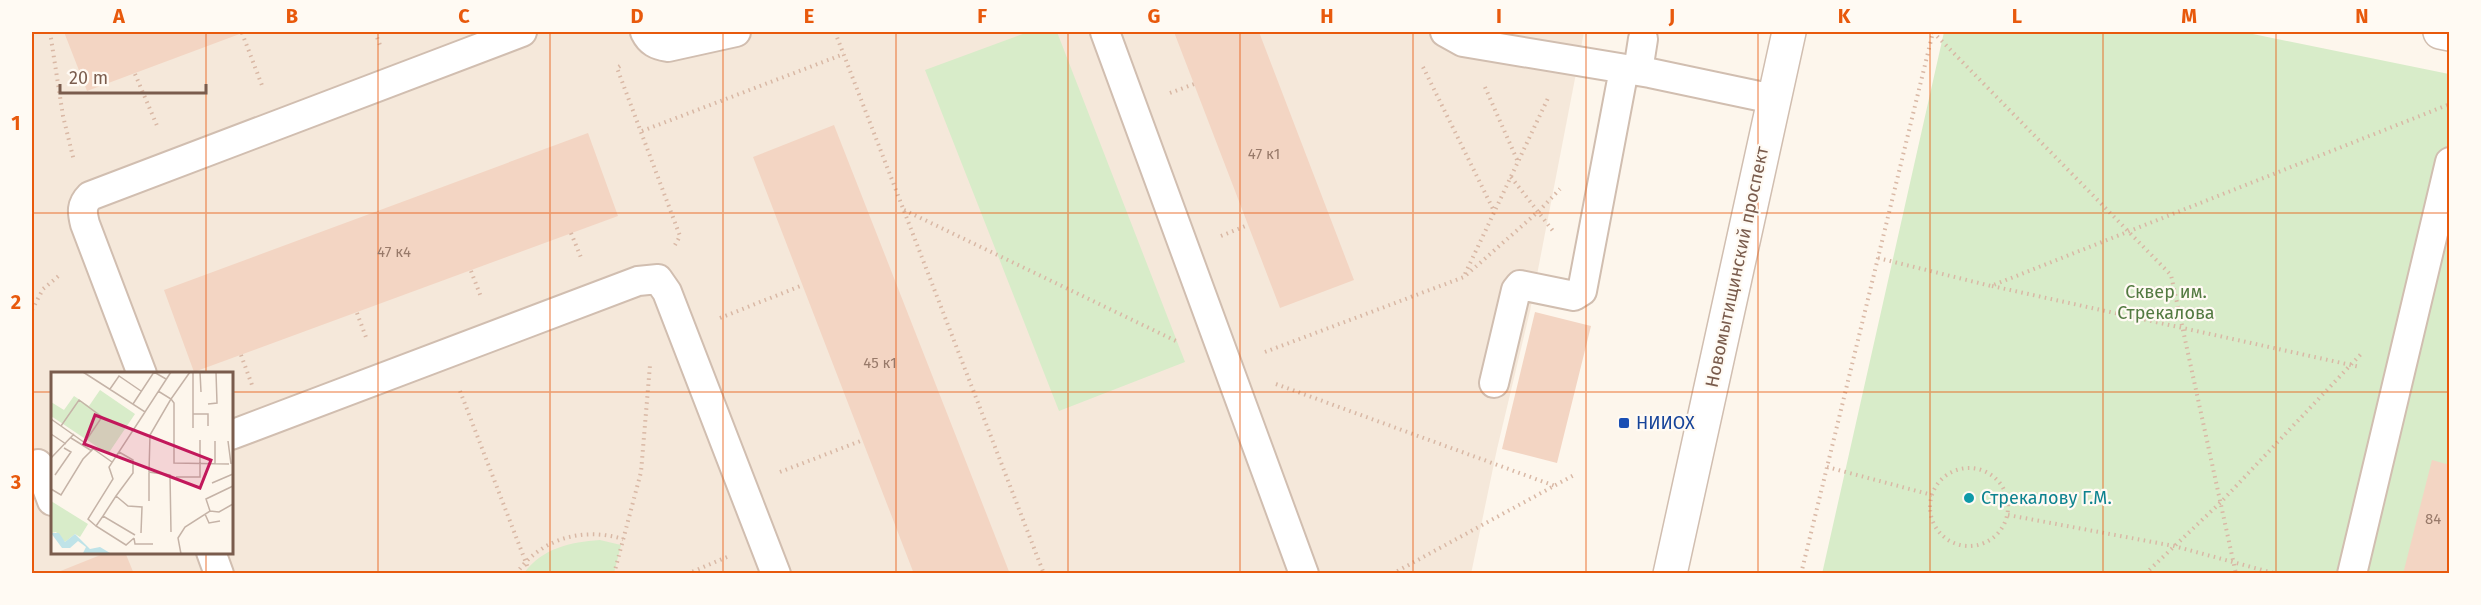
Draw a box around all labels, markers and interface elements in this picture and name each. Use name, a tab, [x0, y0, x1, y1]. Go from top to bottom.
text: A	[112, 4, 126, 28]
text: B	[286, 4, 298, 28]
text: C	[458, 4, 470, 28]
text: D	[630, 4, 644, 28]
text: E	[804, 4, 814, 28]
text: F	[977, 4, 987, 28]
text: G	[1148, 4, 1160, 28]
text: H	[1320, 4, 1334, 28]
text: I	[1496, 4, 1502, 28]
text: J	[1668, 4, 1675, 28]
text: K	[1838, 4, 1851, 28]
text: L	[2012, 4, 2022, 28]
text: M	[2181, 4, 2197, 28]
text: N	[2355, 4, 2369, 28]
scale bar	[60, 57, 206, 95]
text: 20 m	[69, 67, 108, 89]
text: 1	[11, 111, 21, 135]
street label: Новомытищинский проспект	[1701, 144, 1774, 390]
house number: 47 к1	[1248, 145, 1280, 163]
house number: 47 к4	[377, 243, 411, 261]
park label: Сквер им. Стрекалова	[2117, 281, 2215, 324]
text: 2	[11, 290, 21, 314]
house number: 45 к1	[863, 354, 897, 372]
inset map	[51, 372, 232, 554]
place label: НИИОХ	[1636, 412, 1695, 434]
marker: НИИОХ	[1617, 416, 1631, 430]
text: 3	[10, 470, 21, 494]
place label: Стрекалову Г.М.	[1981, 487, 2112, 509]
marker: Стрекалову Г.М.	[1962, 491, 1976, 505]
house number: 84	[2425, 510, 2441, 528]

